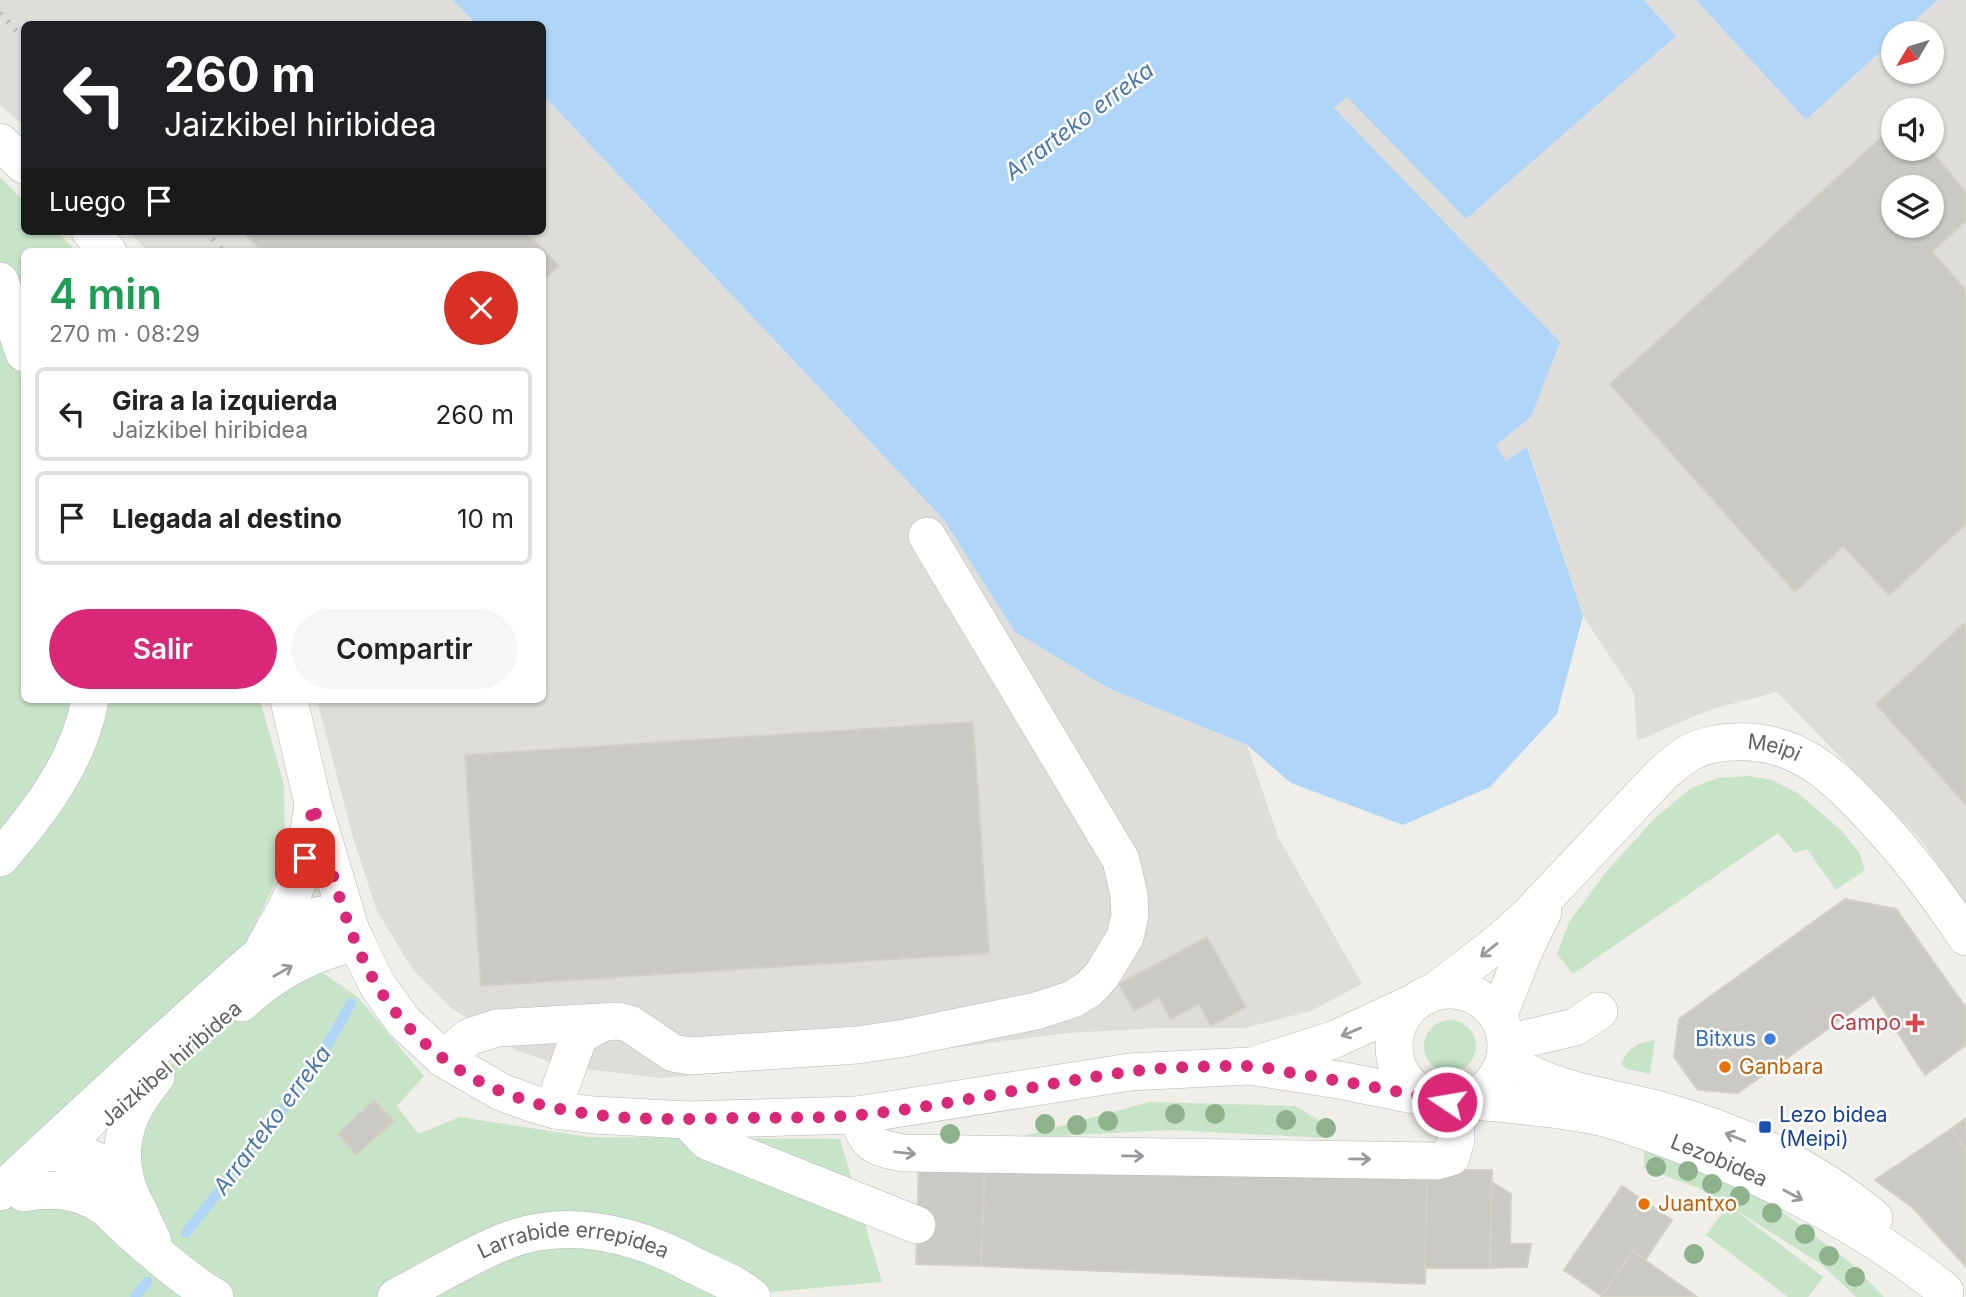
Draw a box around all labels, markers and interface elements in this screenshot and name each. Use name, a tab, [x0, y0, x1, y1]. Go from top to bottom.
north arrow	[1881, 21, 1944, 84]
map controls	[1881, 21, 1944, 238]
text: 260 m	[164, 45, 316, 104]
icon: left	[49, 49, 140, 140]
water label: Arrarteko erreka	[998, 56, 1159, 187]
button: sound	[1881, 98, 1944, 161]
text: Jaizkibel hiribidea	[164, 105, 437, 144]
button: layers	[1881, 175, 1944, 238]
icon: arrive	[140, 182, 178, 220]
text: Luego	[49, 186, 126, 217]
text: 4 min	[49, 268, 162, 319]
button: close	[444, 271, 518, 345]
text: 270 m · 08:29	[49, 320, 200, 348]
text: Gira a la izquierda	[112, 385, 338, 416]
icon: left	[53, 395, 91, 433]
text: 260 m	[436, 399, 514, 430]
text: Jaizkibel hiribidea	[112, 416, 308, 444]
icon: arrive	[53, 499, 91, 537]
text: Llegada al destino	[112, 503, 342, 534]
text: 10 m	[457, 503, 514, 534]
button: Salir	[49, 609, 277, 689]
button: Compartir	[291, 609, 518, 689]
street label: Meipi	[1746, 729, 1806, 766]
pin	[275, 828, 335, 888]
icon: arrive	[286, 839, 324, 877]
one-way arrow	[1481, 942, 1499, 957]
one-way arrow	[273, 963, 293, 977]
street label: Jaizkibel hiribidea	[95, 995, 246, 1132]
place label: Campo	[1830, 1010, 1901, 1035]
marker: Campo	[1907, 1015, 1923, 1031]
one-way arrow	[1341, 1026, 1362, 1039]
place label: Bitxus	[1695, 1026, 1756, 1051]
marker: Bitxus	[1762, 1031, 1778, 1047]
water label: Arrarteko erreka	[206, 1040, 337, 1201]
place label: Ganbara	[1739, 1054, 1823, 1079]
marker: Ganbara	[1717, 1059, 1733, 1075]
position arrow	[1410, 1065, 1484, 1139]
place label: Lezo bidea (Meipi)	[1779, 1102, 1888, 1151]
marker: Lezo bidea (Meipi)	[1757, 1119, 1773, 1135]
street label: Lezobidea	[1667, 1129, 1772, 1192]
one-way arrow	[1725, 1129, 1746, 1142]
one-way arrow	[893, 1146, 916, 1159]
one-way arrow	[1121, 1149, 1144, 1163]
one-way arrow	[1348, 1152, 1371, 1166]
one-way arrow	[1782, 1189, 1803, 1202]
place label: Juantxo	[1658, 1191, 1737, 1216]
marker: Juantxo	[1636, 1196, 1652, 1212]
text: Larrabide errepidea	[474, 1217, 673, 1264]
street label: Larrabide errepidea	[477, 1245, 673, 1271]

